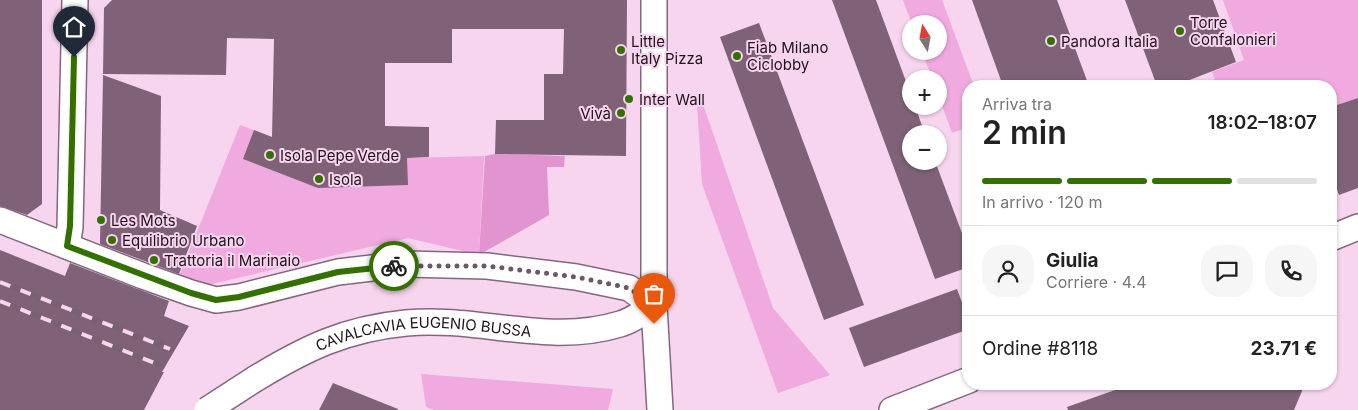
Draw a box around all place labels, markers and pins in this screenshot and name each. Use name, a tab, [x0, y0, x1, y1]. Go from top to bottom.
pin	[53, 6, 95, 57]
place label: Torre Confalonieri	[1190, 13, 1276, 49]
marker: Torre Confalonieri	[1174, 25, 1186, 37]
place label: Little Italy Pizza	[631, 32, 703, 68]
place label: Pandora Italia	[1061, 32, 1158, 51]
marker: Pandora Italia	[1045, 35, 1057, 47]
place label: Fiab Milano Ciclobby	[747, 38, 828, 74]
marker: Little Italy Pizza	[615, 44, 627, 56]
marker: Fiab Milano Ciclobby	[731, 50, 743, 62]
place label: Inter Wall	[639, 90, 705, 109]
marker: Inter Wall	[623, 93, 635, 105]
place label: Vivà	[580, 104, 611, 123]
marker: Vivà	[615, 107, 627, 119]
place label: Isola Pepe Verde	[280, 146, 399, 165]
marker: Isola Pepe Verde	[264, 149, 276, 161]
place label: Isola	[329, 170, 362, 189]
marker: Isola	[313, 173, 325, 185]
place label: Les Mots	[111, 211, 176, 230]
marker: Les Mots	[95, 214, 107, 226]
place label: Equilibrio Urbano	[122, 231, 245, 250]
marker: Equilibrio Urbano	[106, 234, 118, 246]
place label: Trattoria il Marinaio	[164, 251, 300, 270]
marker: Trattoria il Marinaio	[148, 254, 160, 266]
pin	[633, 273, 675, 324]

